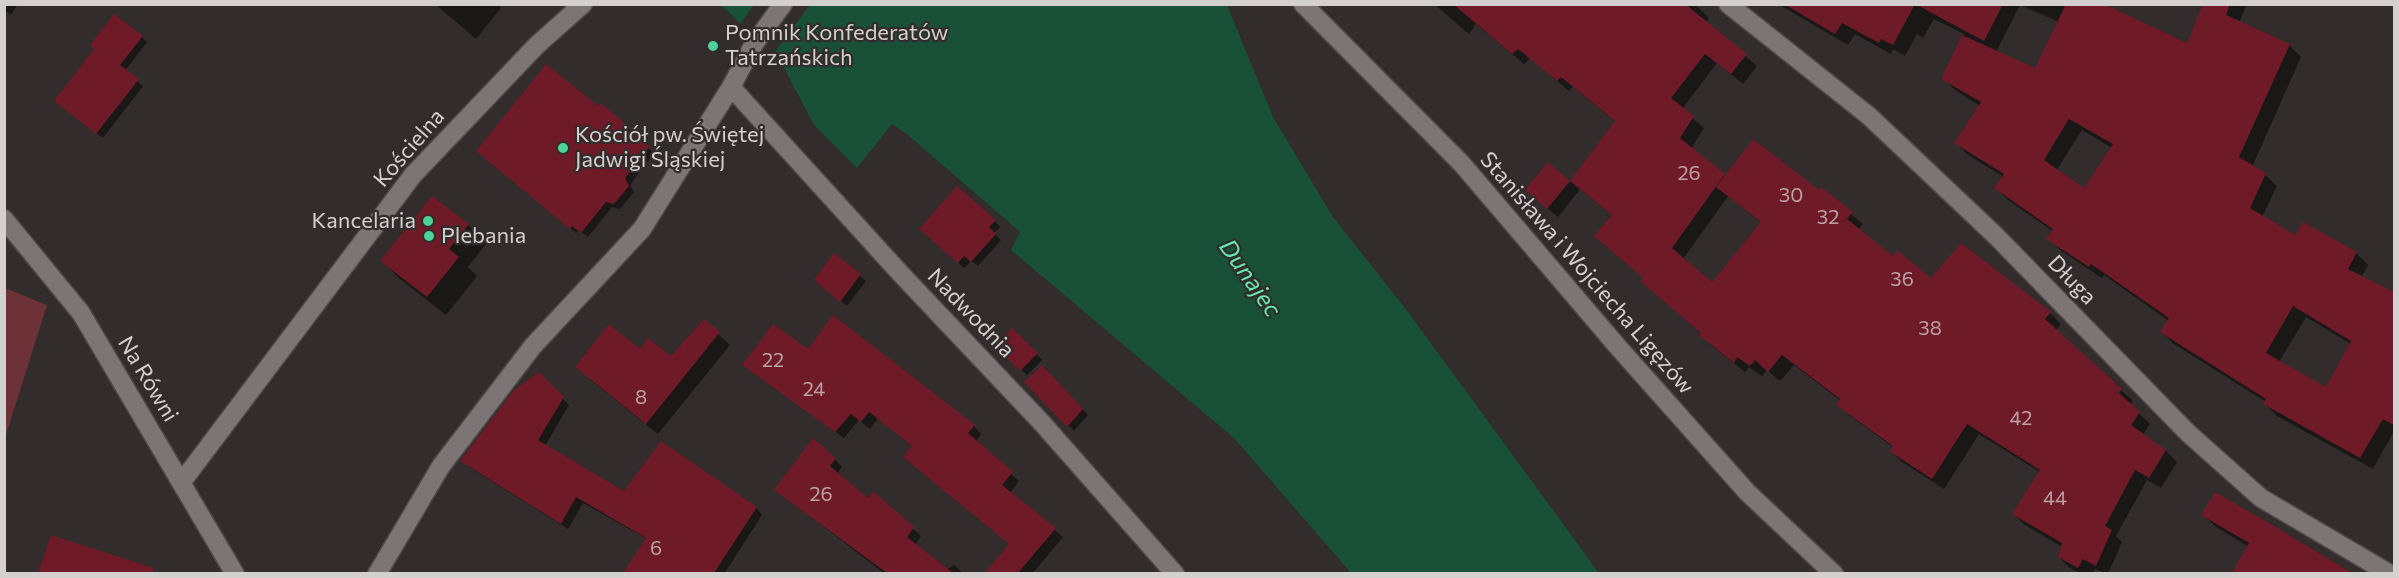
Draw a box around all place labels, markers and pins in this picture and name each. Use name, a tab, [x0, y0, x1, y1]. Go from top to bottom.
place label: Pomnik Konfederatów Tatrzańskich	[725, 20, 948, 72]
marker: Pomnik Konfederatów Tatrzańskich	[706, 39, 720, 53]
place label: Kościół pw. Świętej Jadwigi Śląskiej	[575, 122, 764, 174]
marker: Kościół pw. Świętej Jadwigi Śląskiej	[556, 141, 570, 155]
place label: Kancelaria	[312, 208, 416, 234]
marker: Kancelaria	[421, 214, 435, 228]
place label: Plebania	[441, 223, 526, 249]
marker: Plebania	[422, 229, 436, 243]

